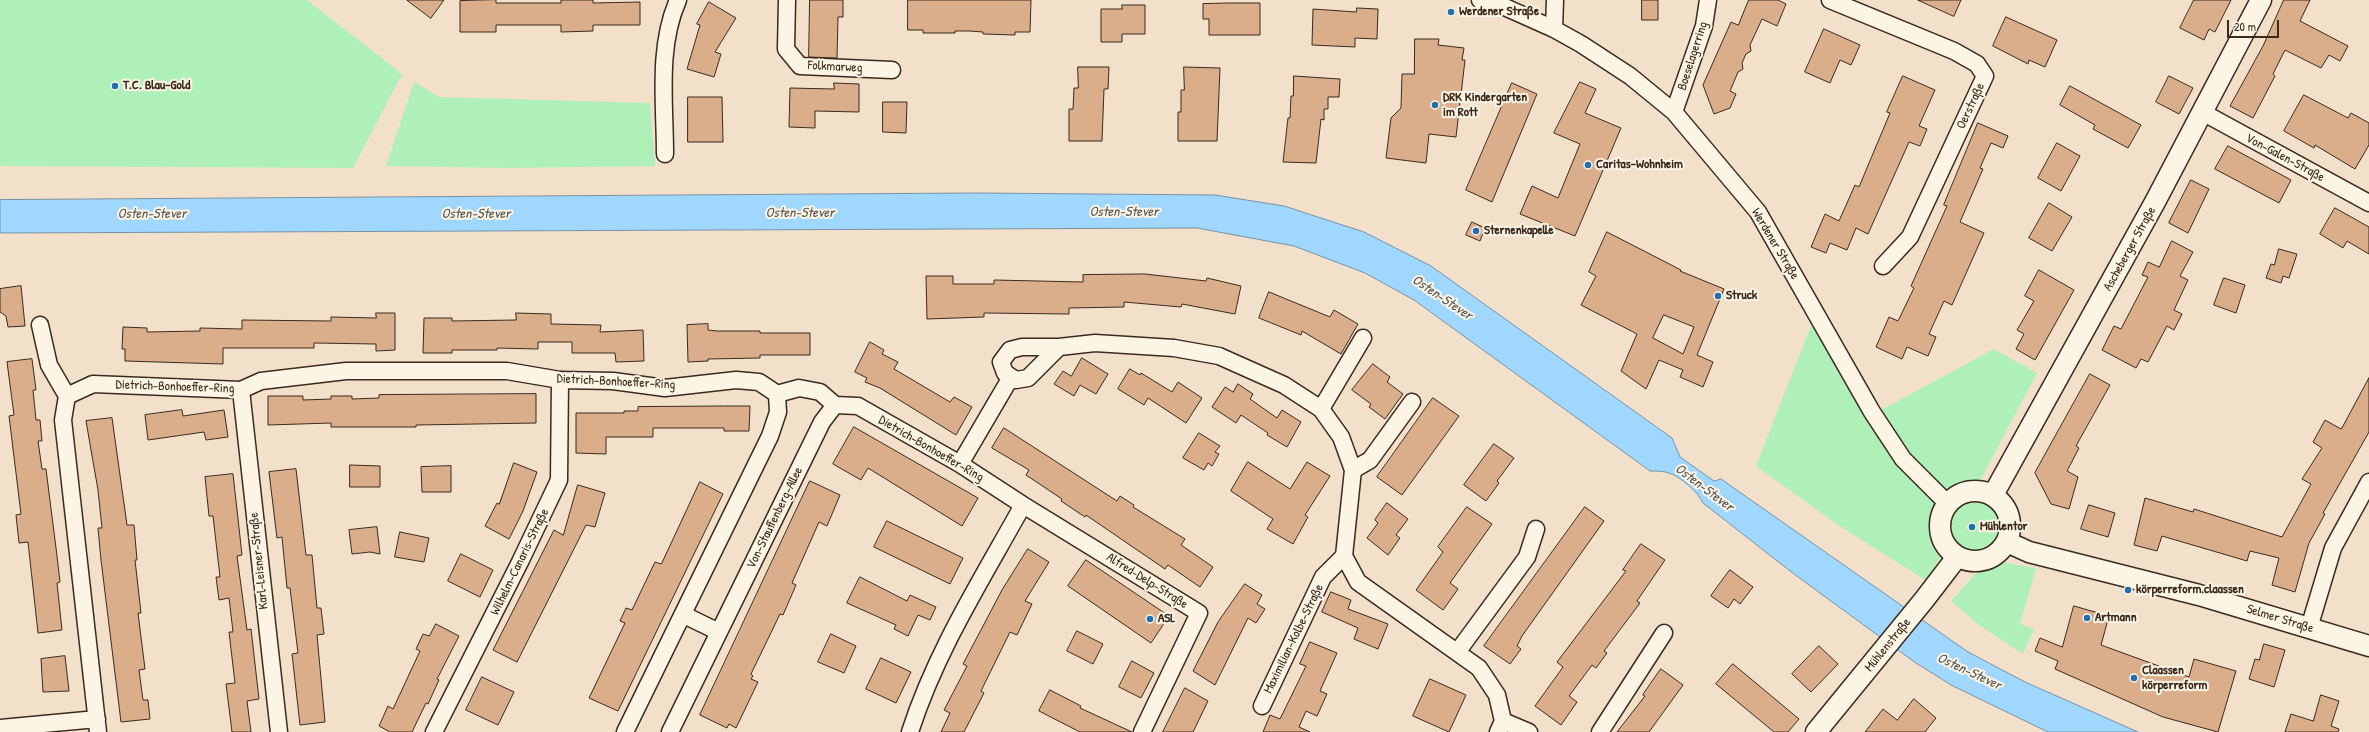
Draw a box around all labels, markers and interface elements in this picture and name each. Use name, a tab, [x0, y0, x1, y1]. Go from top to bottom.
place label: Werdener Straße	[1459, 4, 1539, 20]
marker: Werdener Straße	[1446, 7, 1456, 17]
scale bar	[2229, 12, 2281, 38]
text: 20 m	[2234, 18, 2256, 35]
street label: Boeselagerring	[1675, 20, 1711, 92]
street label: Folkmarweg	[807, 58, 863, 76]
place label: T.C. Blau-Gold	[123, 78, 190, 94]
street label: Oerstraße	[1954, 80, 1988, 132]
marker: T.C. Blau-Gold	[110, 81, 120, 91]
place label: DRK Kindergarten im Rott	[1443, 90, 1527, 121]
marker: DRK Kindergarten im Rott	[1430, 100, 1440, 110]
street label: Von-Galen-Straße	[2243, 131, 2327, 185]
place label: Caritas-Wohnheim	[1596, 157, 1683, 173]
marker: Caritas-Wohnheim	[1583, 160, 1593, 170]
water label: Osten-Stever	[1090, 204, 1158, 220]
street label: Ascheberger Straße	[2100, 204, 2160, 294]
water label: Osten-Stever	[766, 205, 834, 221]
water label: Osten-Stever	[118, 206, 186, 222]
water label: Osten-Stever	[442, 206, 510, 222]
street label: Werdener Straße	[1748, 206, 1802, 282]
place label: Sternenkapelle	[1484, 223, 1554, 239]
marker: Sternenkapelle	[1471, 226, 1481, 236]
water label: Osten-Stever	[1409, 272, 1475, 324]
place label: Struck	[1726, 288, 1757, 304]
marker: Struck	[1713, 291, 1723, 301]
street label: Dietrich-Bonhoeffer-Ring	[556, 371, 676, 393]
street label: Dietrich-Bonhoeffer-Ring	[115, 377, 235, 397]
street label: Dietrich-Bonhoeffer-Ring	[876, 413, 986, 485]
water label: Osten-Stever	[1671, 461, 1737, 515]
street label: Von-Stauffenberg-Allee	[744, 465, 806, 571]
street label: Wilhelm-Canaris-Straße	[487, 506, 553, 618]
street label: Karl-Leisner-Straße	[246, 512, 272, 610]
place label: Mühlentor	[1980, 519, 2028, 535]
marker: Mühlentor	[1967, 522, 1977, 532]
street label: Alfred-Delp-Straße	[1103, 550, 1191, 612]
street label: Maximilian-Kolbe-Straße	[1261, 582, 1327, 696]
place label: körperreform.claassen	[2136, 582, 2244, 598]
marker: körperreform.claassen	[2123, 585, 2133, 595]
street label: Selmer Straße	[2245, 601, 2315, 637]
place label: Artmann	[2095, 610, 2137, 626]
place label: ASL	[1158, 611, 1175, 627]
marker: Artmann	[2082, 613, 2092, 623]
marker: ASL	[1145, 614, 1155, 624]
street label: Mühlenstraße	[1862, 615, 1914, 675]
water label: Osten-Stever	[1934, 650, 2004, 694]
place label: Claassen körperreform	[2142, 663, 2207, 694]
marker: Claassen körperreform	[2129, 673, 2139, 683]

